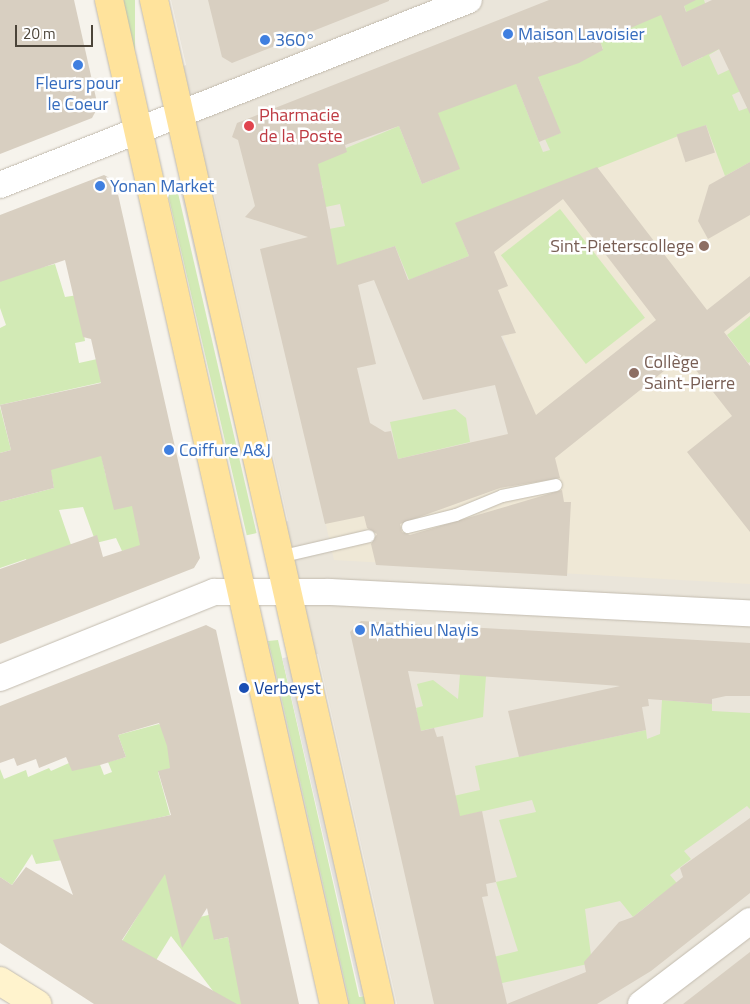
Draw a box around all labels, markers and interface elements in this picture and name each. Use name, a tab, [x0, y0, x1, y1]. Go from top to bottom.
scale bar	[18, 15, 95, 47]
text: 20 m	[23, 22, 56, 45]
place label: Maison Lavoisier	[518, 23, 645, 45]
marker: Maison Lavoisier	[502, 28, 514, 40]
place label: 360°	[275, 29, 315, 51]
marker: 360°	[259, 34, 271, 46]
marker: Fleurs pour le Coeur	[72, 59, 84, 71]
place label: Fleurs pour le Coeur	[35, 73, 121, 116]
place label: Pharmacie de la Poste	[259, 105, 343, 148]
marker: Pharmacie de la Poste	[243, 120, 255, 132]
place label: Yonan Market	[110, 175, 214, 197]
marker: Yonan Market	[94, 180, 106, 192]
place label: Sint-Pieterscollege	[550, 235, 694, 257]
marker: Sint-Pieterscollege	[698, 240, 710, 252]
place label: Collège Saint-Pierre	[644, 352, 735, 394]
marker: Collège Saint-Pierre	[628, 367, 640, 379]
place label: Coiffure A&J	[179, 439, 271, 461]
marker: Coiffure A&J	[163, 444, 175, 456]
place label: Mathieu Nayis	[370, 619, 479, 641]
marker: Mathieu Nayis	[354, 624, 366, 636]
place label: Verbeyst	[254, 677, 321, 699]
marker: Verbeyst	[238, 682, 250, 694]

